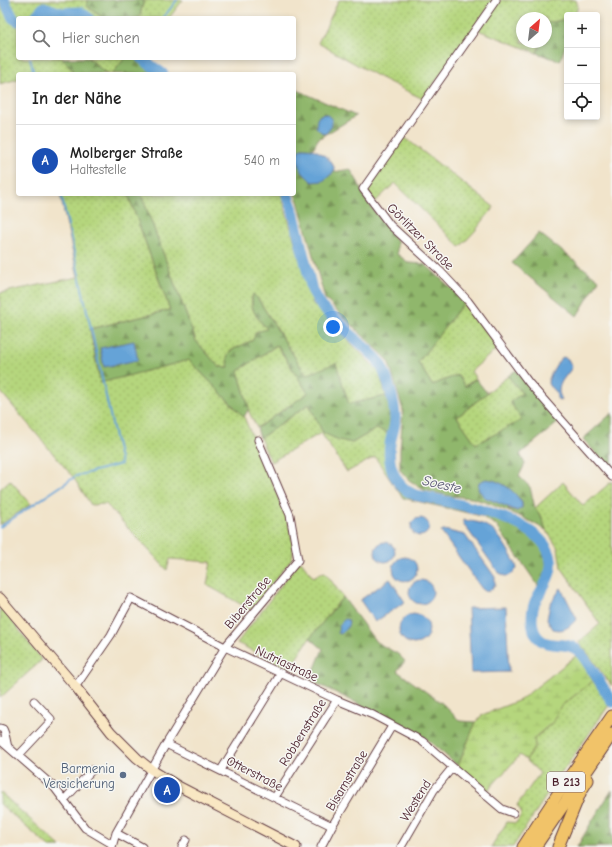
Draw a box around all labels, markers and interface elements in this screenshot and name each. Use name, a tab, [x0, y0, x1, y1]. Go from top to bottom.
north arrow	[516, 12, 552, 48]
map controls	[564, 12, 600, 120]
button: +	[564, 12, 600, 48]
search box	[16, 16, 296, 60]
icon: search	[30, 27, 52, 49]
text: Hier suchen	[62, 29, 140, 47]
button: −	[564, 48, 600, 84]
button: locate	[564, 84, 600, 120]
text: In der Nähe	[32, 89, 121, 108]
text: Molberger Straße	[70, 144, 183, 162]
text: A	[41, 153, 49, 168]
text: 540 m	[244, 153, 280, 168]
text: Haltestelle	[70, 162, 126, 177]
street label: Görlitzer Straße	[384, 200, 457, 273]
your location	[323, 317, 343, 337]
water label: Soeste	[421, 472, 463, 497]
street label: Biberstraße	[221, 573, 274, 632]
street label: Nutriastraße	[253, 642, 321, 685]
street label: Robbenstraße	[276, 696, 329, 769]
street label: Bisamstraße	[323, 747, 371, 813]
street label: Otterstraße	[224, 753, 286, 794]
place label: Barmenia Versicherung	[43, 761, 115, 791]
marker: Barmenia Versicherung	[118, 770, 128, 780]
road number: B 213	[547, 772, 585, 792]
pin: A	[154, 775, 180, 805]
street label: Westend	[397, 777, 434, 824]

